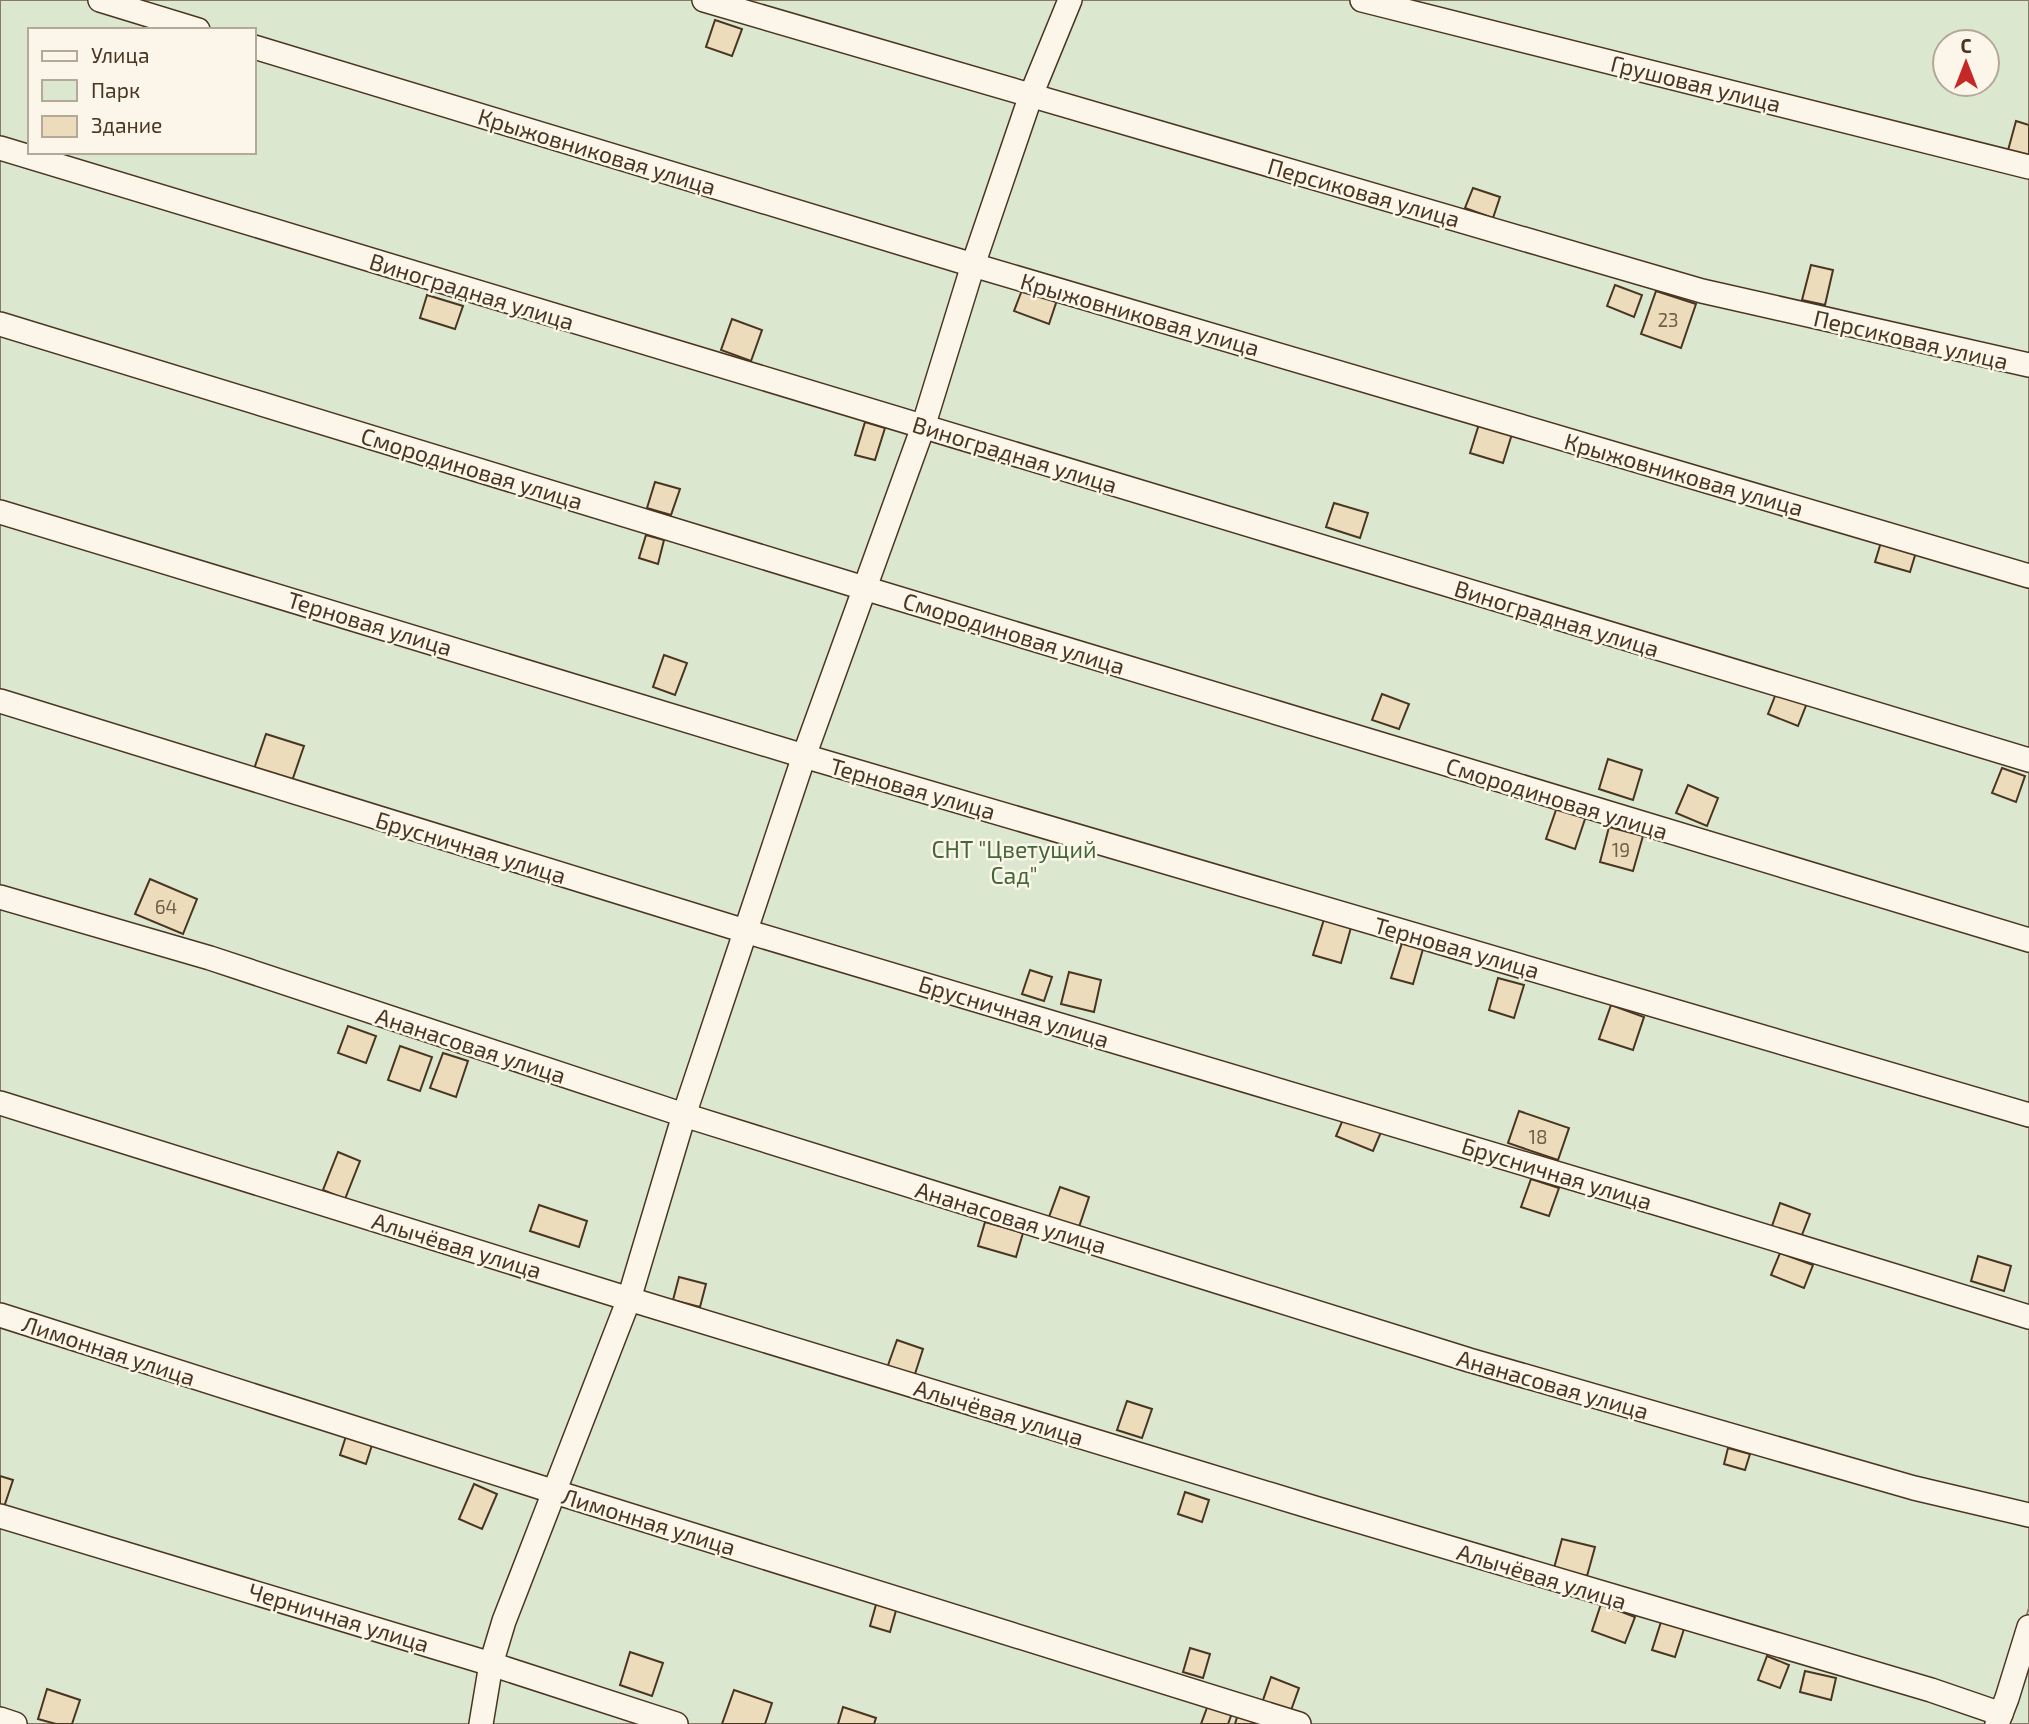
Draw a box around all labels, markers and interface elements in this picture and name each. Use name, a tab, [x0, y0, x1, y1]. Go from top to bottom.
legend	[28, 28, 256, 154]
north arrow	[1931, 28, 2001, 98]
text: С	[1960, 34, 1972, 57]
text: Улица	[91, 42, 150, 67]
street label: Грушовая улица	[1608, 48, 1784, 119]
text: Парк	[91, 77, 140, 102]
street label: Крыжовниковая улица	[474, 101, 719, 201]
text: Здание	[91, 112, 162, 137]
street label: Персиковая улица	[1264, 151, 1463, 234]
street label: Виноградная улица	[366, 247, 578, 336]
street label: Крыжовниковая улица	[1017, 266, 1263, 362]
street label: Персиковая улица	[1811, 303, 2011, 376]
house number: 23	[1657, 308, 1679, 331]
street label: Виноградная улица	[909, 410, 1121, 499]
street label: Смородиновая улица	[357, 421, 586, 516]
street label: Крыжовниковая улица	[1561, 426, 1807, 522]
street label: Виноградная улица	[1451, 574, 1663, 663]
street label: Терновая улица	[284, 585, 456, 662]
street label: Смородиновая улица	[899, 586, 1128, 681]
street label: Терновая улица	[827, 751, 999, 826]
street label: Смородиновая улица	[1442, 751, 1671, 846]
street label: Брусничная улица	[372, 805, 570, 890]
park label: СНТ "Цветущий Сад"	[931, 835, 1097, 889]
house number: 19	[1612, 838, 1630, 861]
house number: 64	[155, 895, 177, 918]
street label: Терновая улица	[1371, 910, 1543, 985]
street label: Брусничная улица	[915, 969, 1113, 1054]
street label: Ананасовая улица	[372, 1001, 569, 1090]
house number: 18	[1528, 1125, 1548, 1148]
street label: Брусничная улица	[1458, 1131, 1656, 1216]
street label: Ананасовая улица	[912, 1175, 1110, 1260]
street label: Алычёвая улица	[369, 1206, 545, 1285]
street label: Лимонная улица	[19, 1309, 199, 1392]
street label: Ананасовая улица	[1454, 1343, 1652, 1426]
street label: Алычёвая улица	[911, 1373, 1087, 1452]
street label: Лимонная улица	[559, 1481, 739, 1562]
street label: Алычёвая улица	[1454, 1537, 1630, 1616]
street label: Черничная улица	[245, 1576, 433, 1659]

